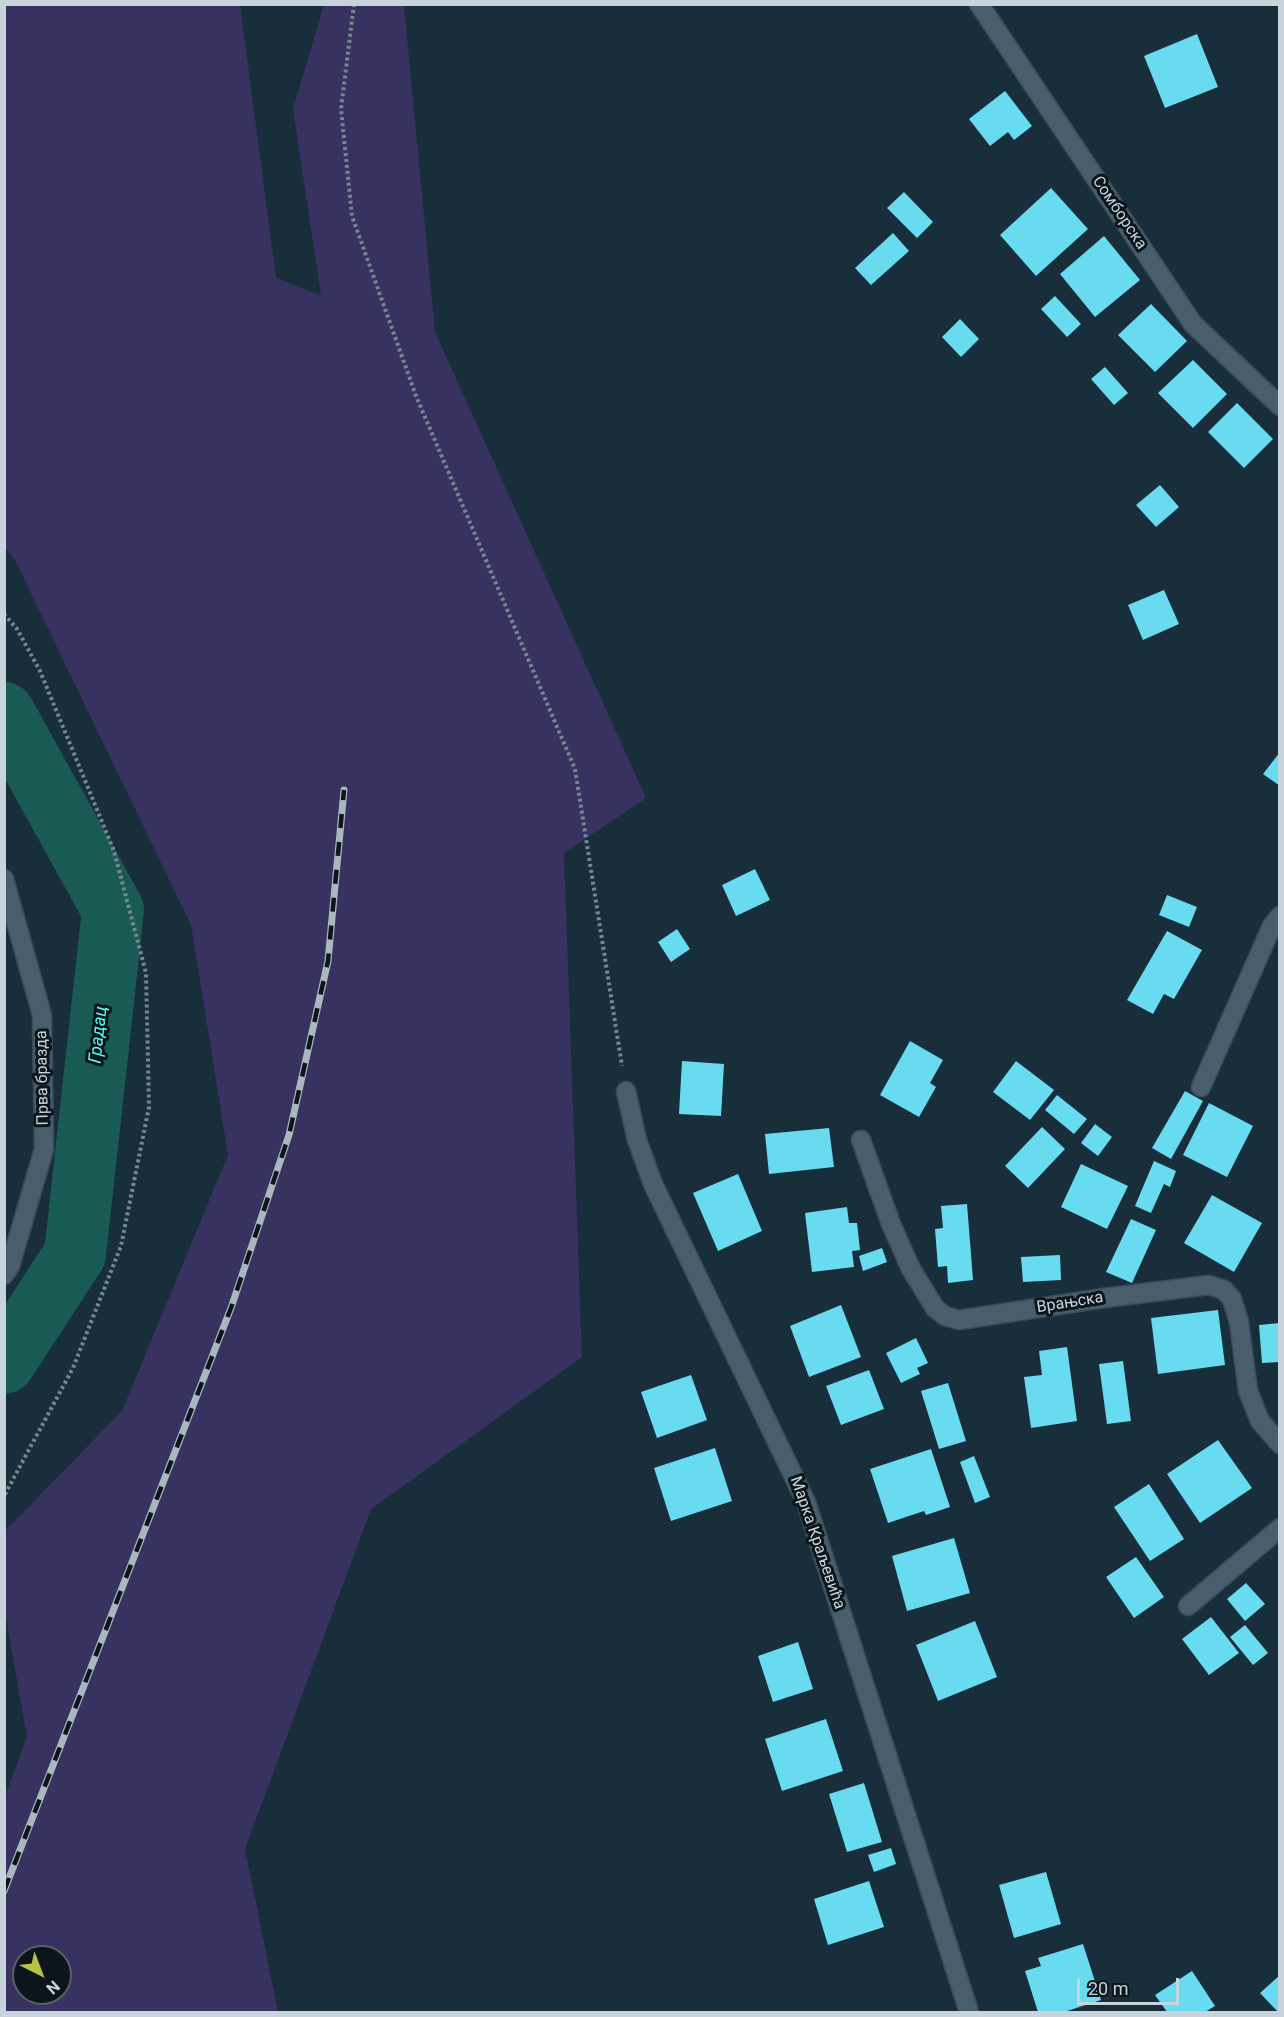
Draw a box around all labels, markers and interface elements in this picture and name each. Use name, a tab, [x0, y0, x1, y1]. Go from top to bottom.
street label: Сомборска	[1088, 173, 1150, 253]
water label: Градац	[85, 1005, 113, 1065]
street label: Прва бразда	[33, 1030, 53, 1126]
street label: Врањска	[1035, 1288, 1105, 1318]
street label: Марка Краљевића	[785, 1474, 849, 1612]
north arrow	[12, 1945, 72, 2005]
scale bar	[1080, 1966, 1182, 2004]
text: N	[42, 1976, 64, 1998]
text: 20 m	[1088, 1978, 1128, 1999]

